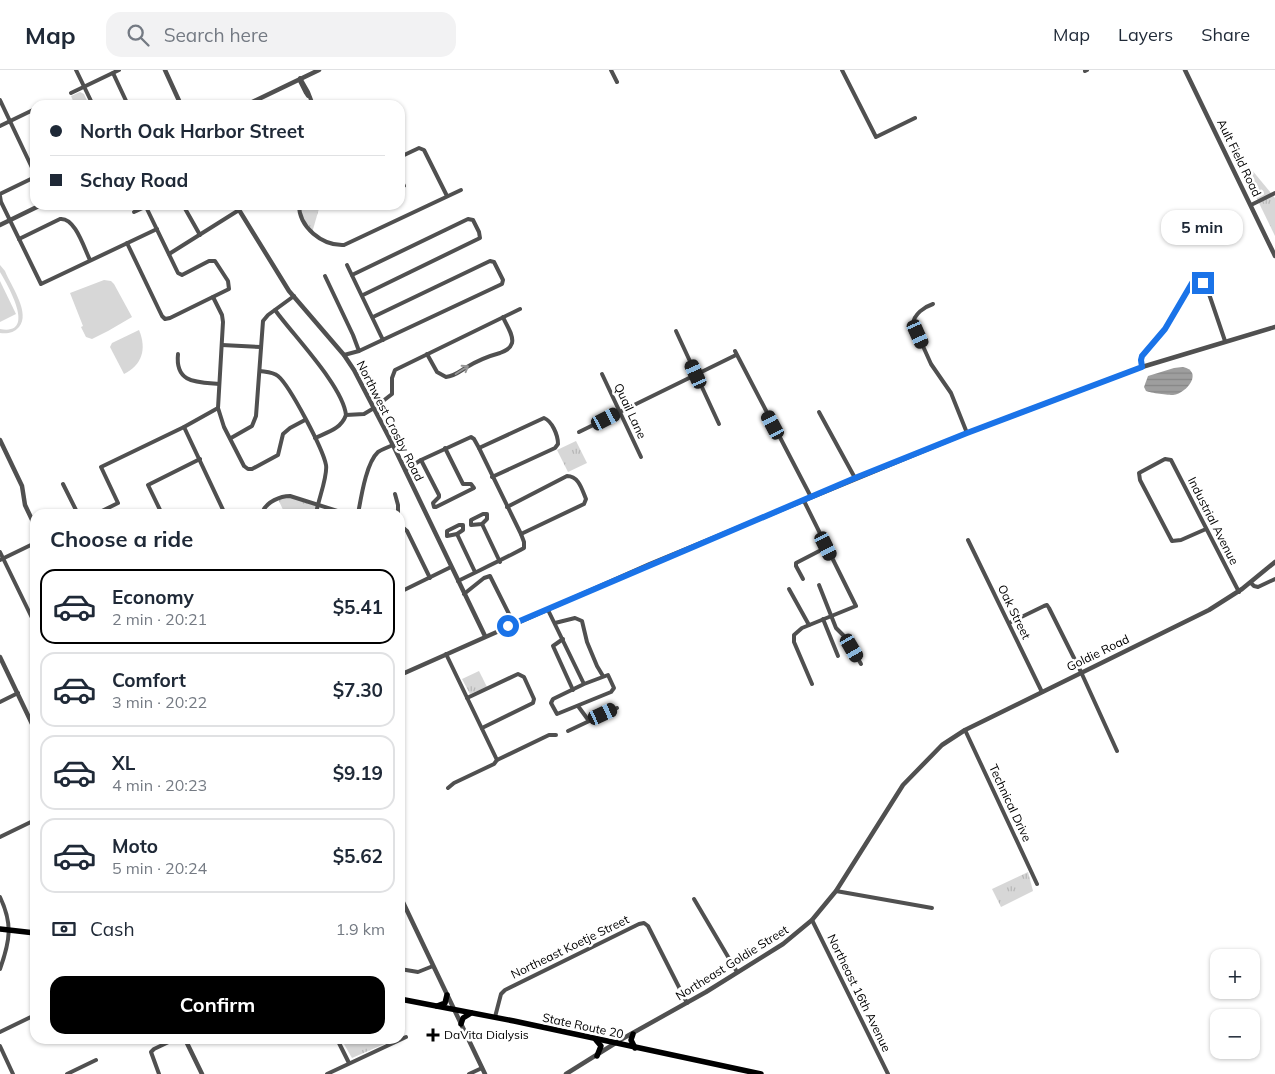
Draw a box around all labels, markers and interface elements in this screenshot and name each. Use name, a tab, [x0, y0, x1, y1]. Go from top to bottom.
search box	[106, 12, 456, 57]
text: Map	[25, 20, 76, 50]
icon: search	[124, 21, 152, 49]
text: Search here	[164, 23, 268, 47]
text: Map	[1053, 23, 1090, 46]
text: Layers	[1118, 23, 1173, 46]
text: Share	[1201, 23, 1250, 46]
street label: Ault Field Road	[1214, 116, 1265, 199]
text: North Oak Harbor Street	[80, 119, 304, 143]
text: Schay Road	[80, 168, 188, 192]
callout: 5 min	[1162, 210, 1244, 246]
text: 5 min	[1181, 217, 1223, 237]
route end	[1192, 272, 1214, 294]
car	[905, 317, 930, 351]
car	[683, 357, 708, 391]
street label: Northwest Crosby Road	[354, 358, 427, 483]
one-way arrow	[455, 365, 469, 375]
street label: Quail Lane	[611, 381, 650, 441]
car	[589, 406, 622, 432]
car	[759, 408, 786, 442]
street label: Industrial Avenue	[1185, 474, 1242, 567]
text: Choose a ride	[50, 525, 193, 553]
car	[812, 529, 839, 563]
street label: Oak Street	[995, 582, 1034, 642]
icon: car	[52, 584, 97, 629]
text: Economy	[112, 585, 194, 609]
text: $5.41	[333, 595, 383, 619]
text: 2 min · 20:21	[112, 609, 207, 629]
route start	[497, 615, 519, 637]
car	[838, 631, 865, 665]
street label: Goldie Road	[1064, 631, 1131, 674]
icon: car	[52, 667, 97, 712]
text: Comfort	[112, 668, 186, 692]
text: $7.30	[333, 678, 383, 702]
text: 3 min · 20:22	[112, 692, 207, 712]
car	[586, 701, 619, 727]
icon: car	[52, 750, 97, 795]
text: XL	[112, 751, 135, 775]
text: $9.19	[333, 761, 383, 785]
street label: Technical Drive	[986, 762, 1035, 844]
text: 4 min · 20:23	[112, 775, 207, 795]
icon: car	[52, 833, 97, 878]
text: Moto	[112, 834, 158, 858]
text: $5.62	[333, 844, 383, 868]
text: 5 min · 20:24	[112, 858, 207, 878]
street label: Northeast Koetje Street	[508, 911, 631, 982]
icon: cash	[50, 915, 78, 943]
text: Cash	[90, 917, 135, 941]
text: 1.9 km	[336, 919, 385, 939]
street label: Northeast Goldie Street	[673, 922, 791, 1003]
street label: Northeast 16th Avenue	[824, 931, 895, 1054]
map controls	[1210, 949, 1260, 1059]
button: +	[1210, 949, 1260, 999]
button: Confirm	[50, 976, 385, 1034]
button: −	[1210, 1009, 1260, 1059]
street label: State Route 20	[541, 1010, 625, 1041]
place label: DaVita Dialysis	[444, 1027, 529, 1042]
marker: DaVita Dialysis	[426, 1028, 440, 1042]

